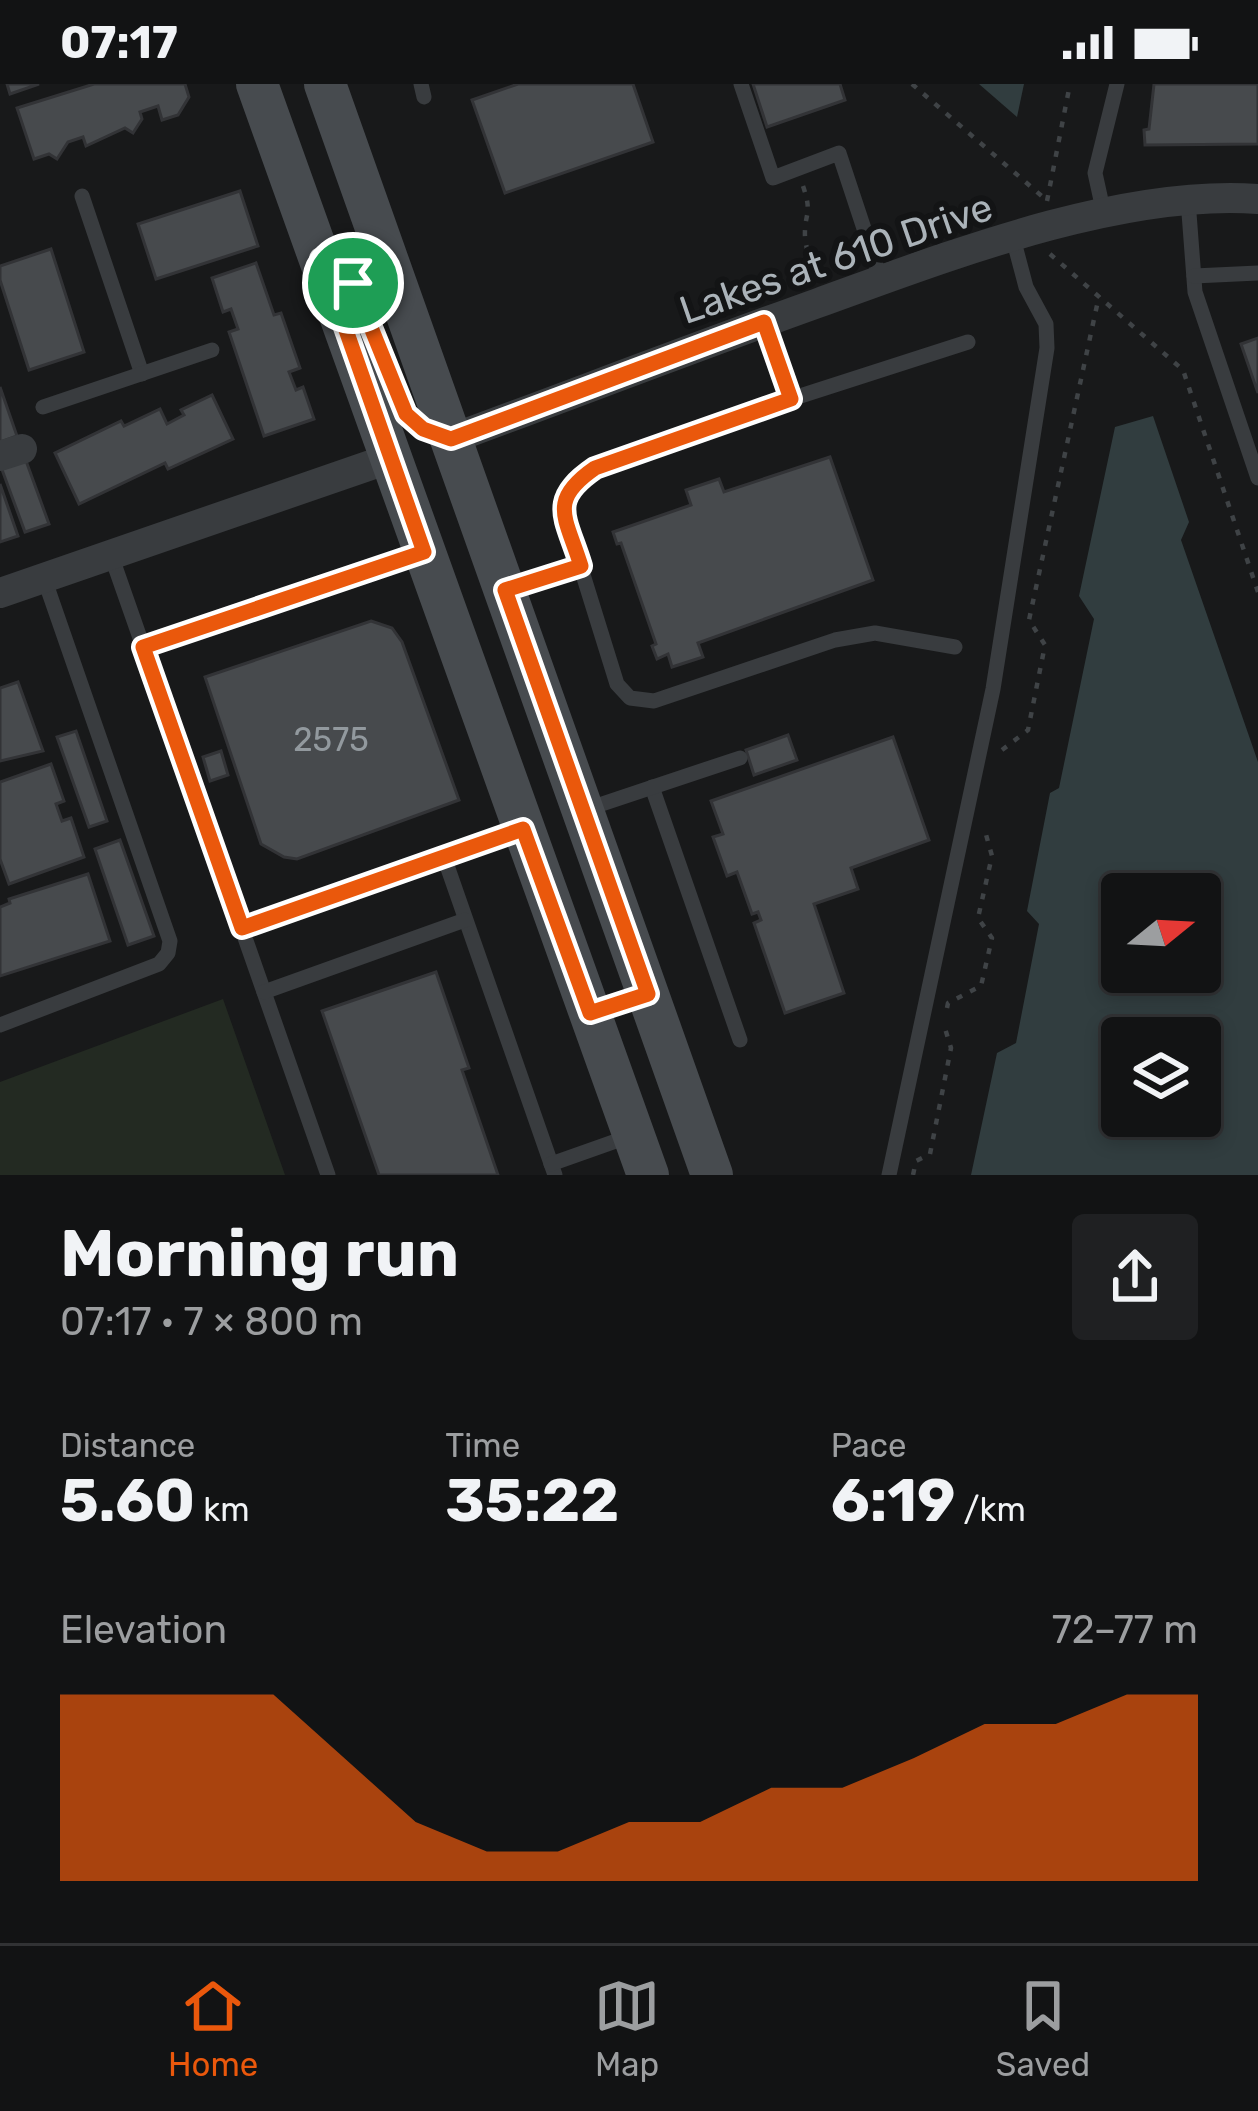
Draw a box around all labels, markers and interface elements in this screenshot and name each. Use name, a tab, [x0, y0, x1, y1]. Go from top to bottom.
text: 07:17	[60, 16, 178, 69]
street label: Lakes at 610 Drive	[674, 184, 998, 334]
pin	[302, 232, 404, 334]
icon: arrive	[320, 250, 386, 316]
house number: 2575	[293, 720, 369, 759]
north arrow	[1101, 873, 1221, 993]
map controls	[1101, 873, 1221, 1137]
button: layers	[1101, 1017, 1221, 1137]
text: Morning run	[60, 1214, 459, 1293]
button: share	[1072, 1214, 1198, 1340]
text: 07:17 · 7 × 800 m	[60, 1299, 363, 1345]
text: Distance	[60, 1426, 195, 1465]
text: Time	[445, 1426, 520, 1465]
text: Pace	[831, 1426, 906, 1465]
text: 5.60	[60, 1465, 195, 1536]
text: 35:22	[445, 1465, 619, 1536]
text: 6:19	[831, 1465, 956, 1536]
text: km	[195, 1490, 250, 1529]
text: /km	[956, 1490, 1026, 1529]
text: Elevation	[60, 1607, 227, 1653]
text: 72–77 m	[1052, 1607, 1198, 1653]
tab: Home	[168, 1973, 258, 2084]
tab: Map	[594, 1973, 660, 2084]
tab: Saved	[996, 1973, 1090, 2084]

